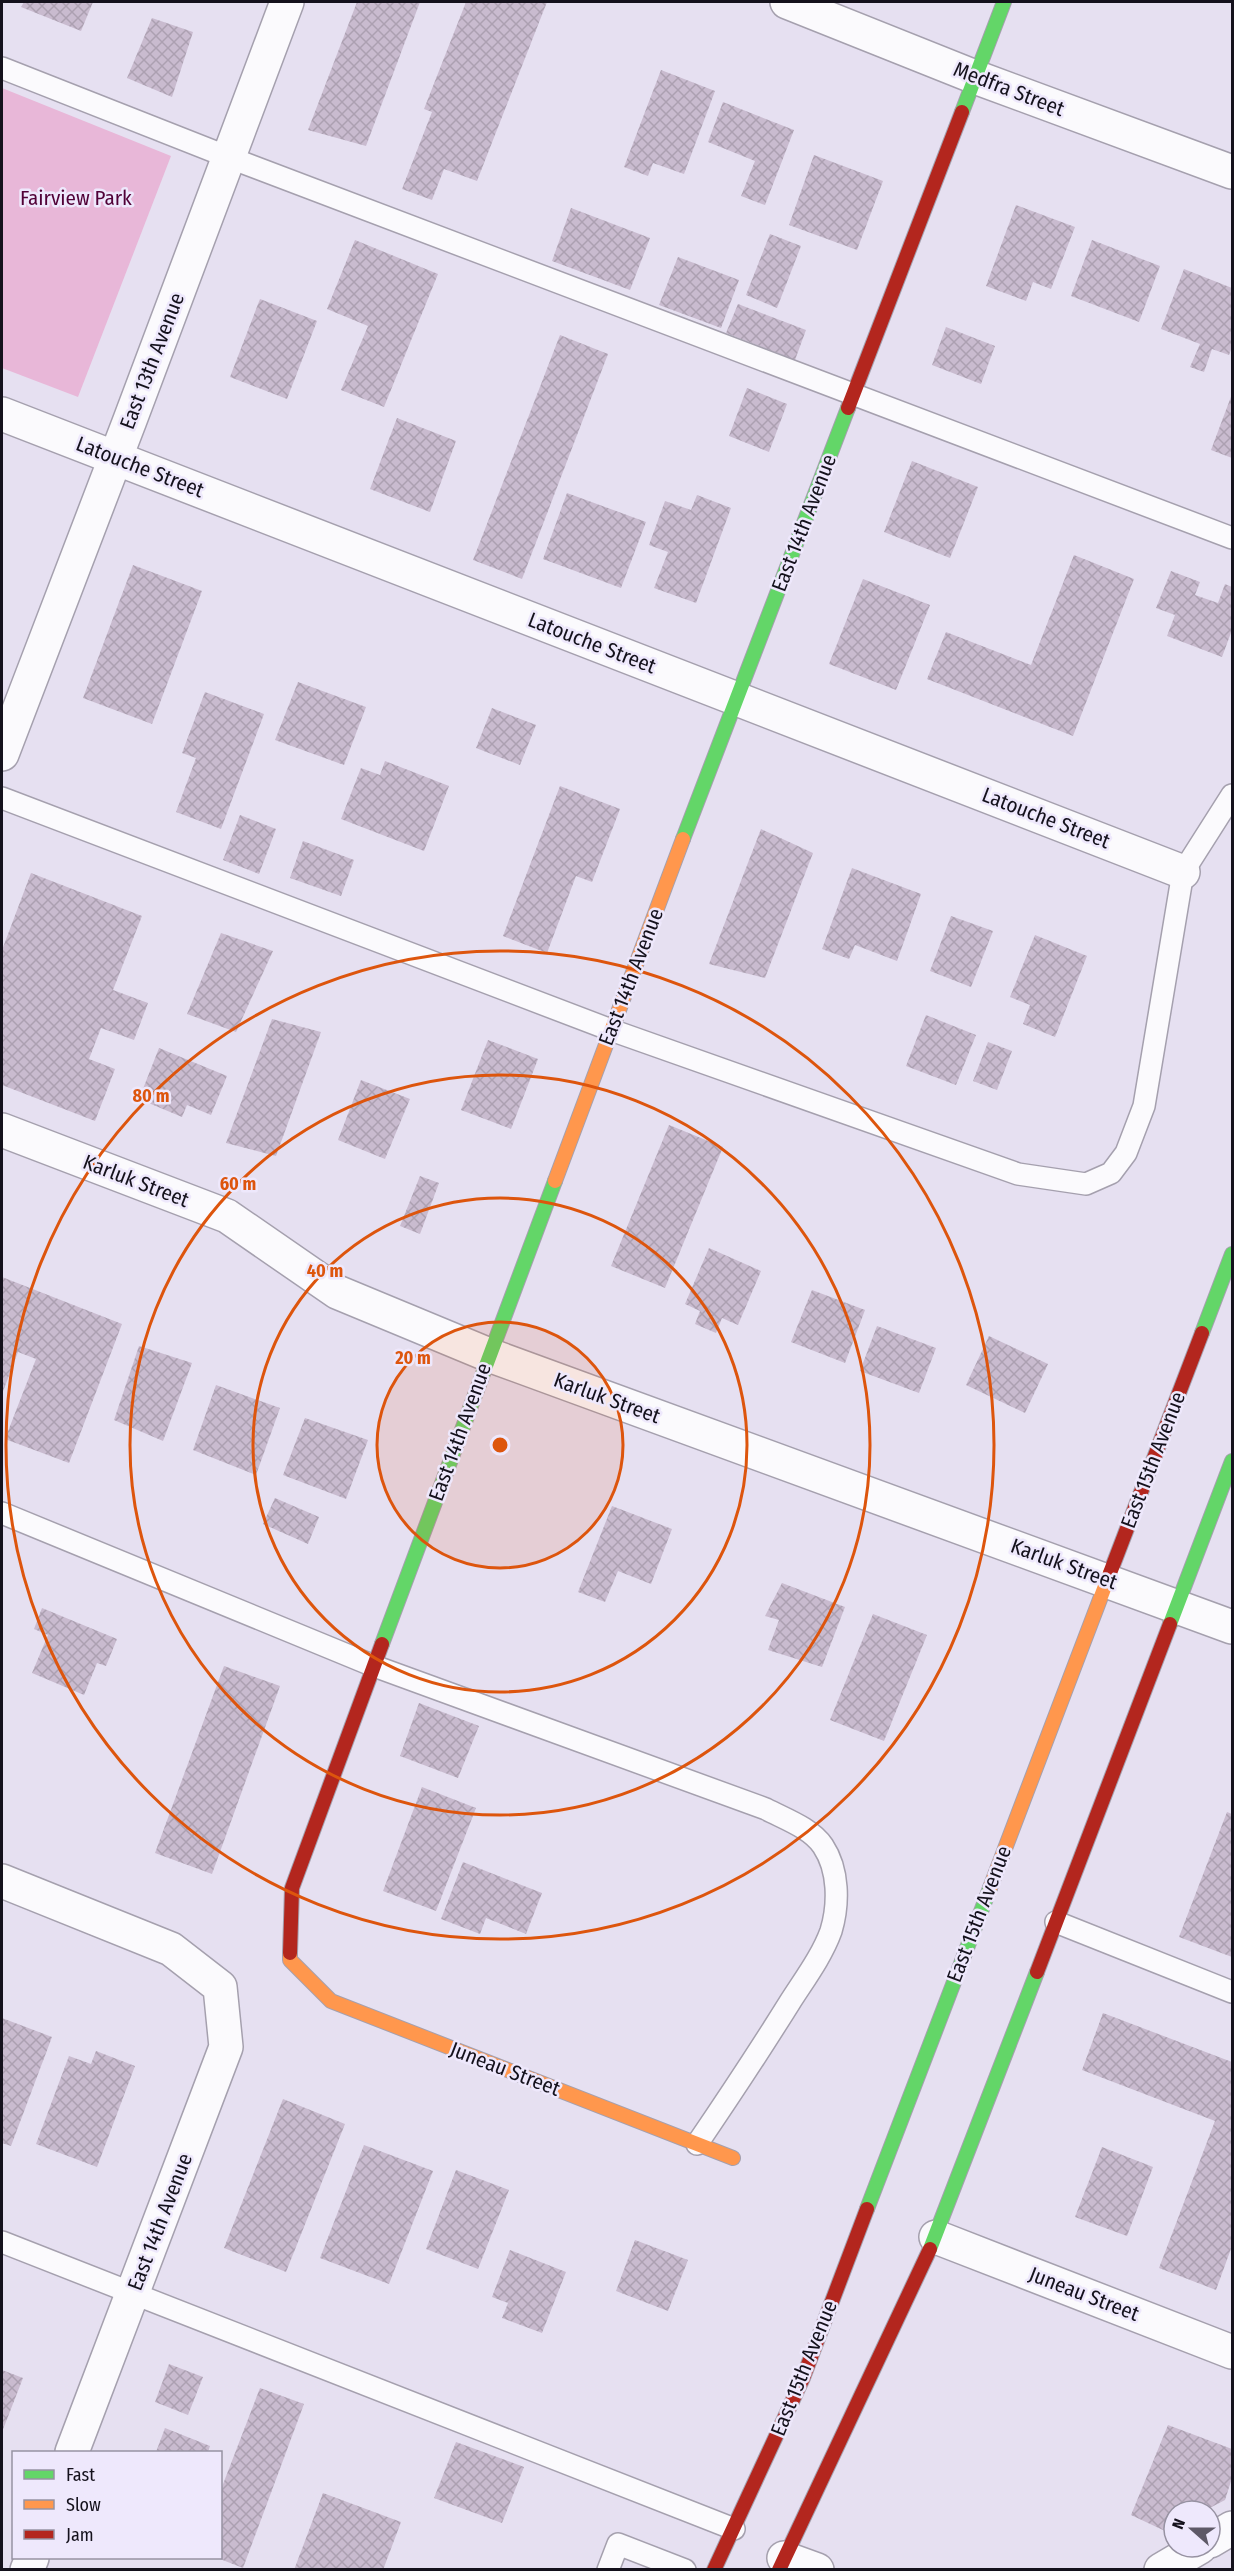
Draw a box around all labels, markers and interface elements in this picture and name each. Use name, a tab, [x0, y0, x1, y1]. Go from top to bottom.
street label: Medfra Street	[950, 56, 1068, 122]
park label: Fairview Park	[20, 185, 132, 211]
street label: East 13th Avenue	[114, 289, 190, 433]
street label: Latouche Street	[72, 431, 208, 503]
street label: East 14th Avenue	[766, 451, 842, 595]
street label: Latouche Street	[524, 607, 660, 679]
street label: Latouche Street	[978, 782, 1114, 854]
street label: East 14th Avenue	[593, 905, 669, 1049]
text: 80 m	[133, 1085, 169, 1107]
street label: Karluk Street	[79, 1149, 193, 1213]
text: 60 m	[220, 1173, 256, 1195]
text: 40 m	[307, 1260, 343, 1282]
text: 20 m	[394, 1347, 431, 1369]
street label: East 14th Avenue	[423, 1359, 497, 1505]
street label: Karluk Street	[550, 1367, 664, 1429]
street label: East 15th Avenue	[1115, 1388, 1191, 1532]
centre of rings	[490, 1435, 510, 1455]
street label: Karluk Street	[1007, 1533, 1121, 1595]
street label: East 15th Avenue	[941, 1842, 1017, 1986]
street label: Juneau Street	[446, 2036, 564, 2102]
street label: East 14th Avenue	[122, 2150, 198, 2294]
street label: Juneau Street	[1025, 2261, 1143, 2327]
street label: East 15th Avenue	[765, 2296, 843, 2440]
legend	[12, 2451, 222, 2559]
text: Fast	[66, 2464, 95, 2486]
text: Slow	[66, 2494, 101, 2516]
north arrow	[1162, 2499, 1222, 2559]
text: N	[1168, 2516, 1189, 2532]
text: Jam	[66, 2524, 94, 2546]

